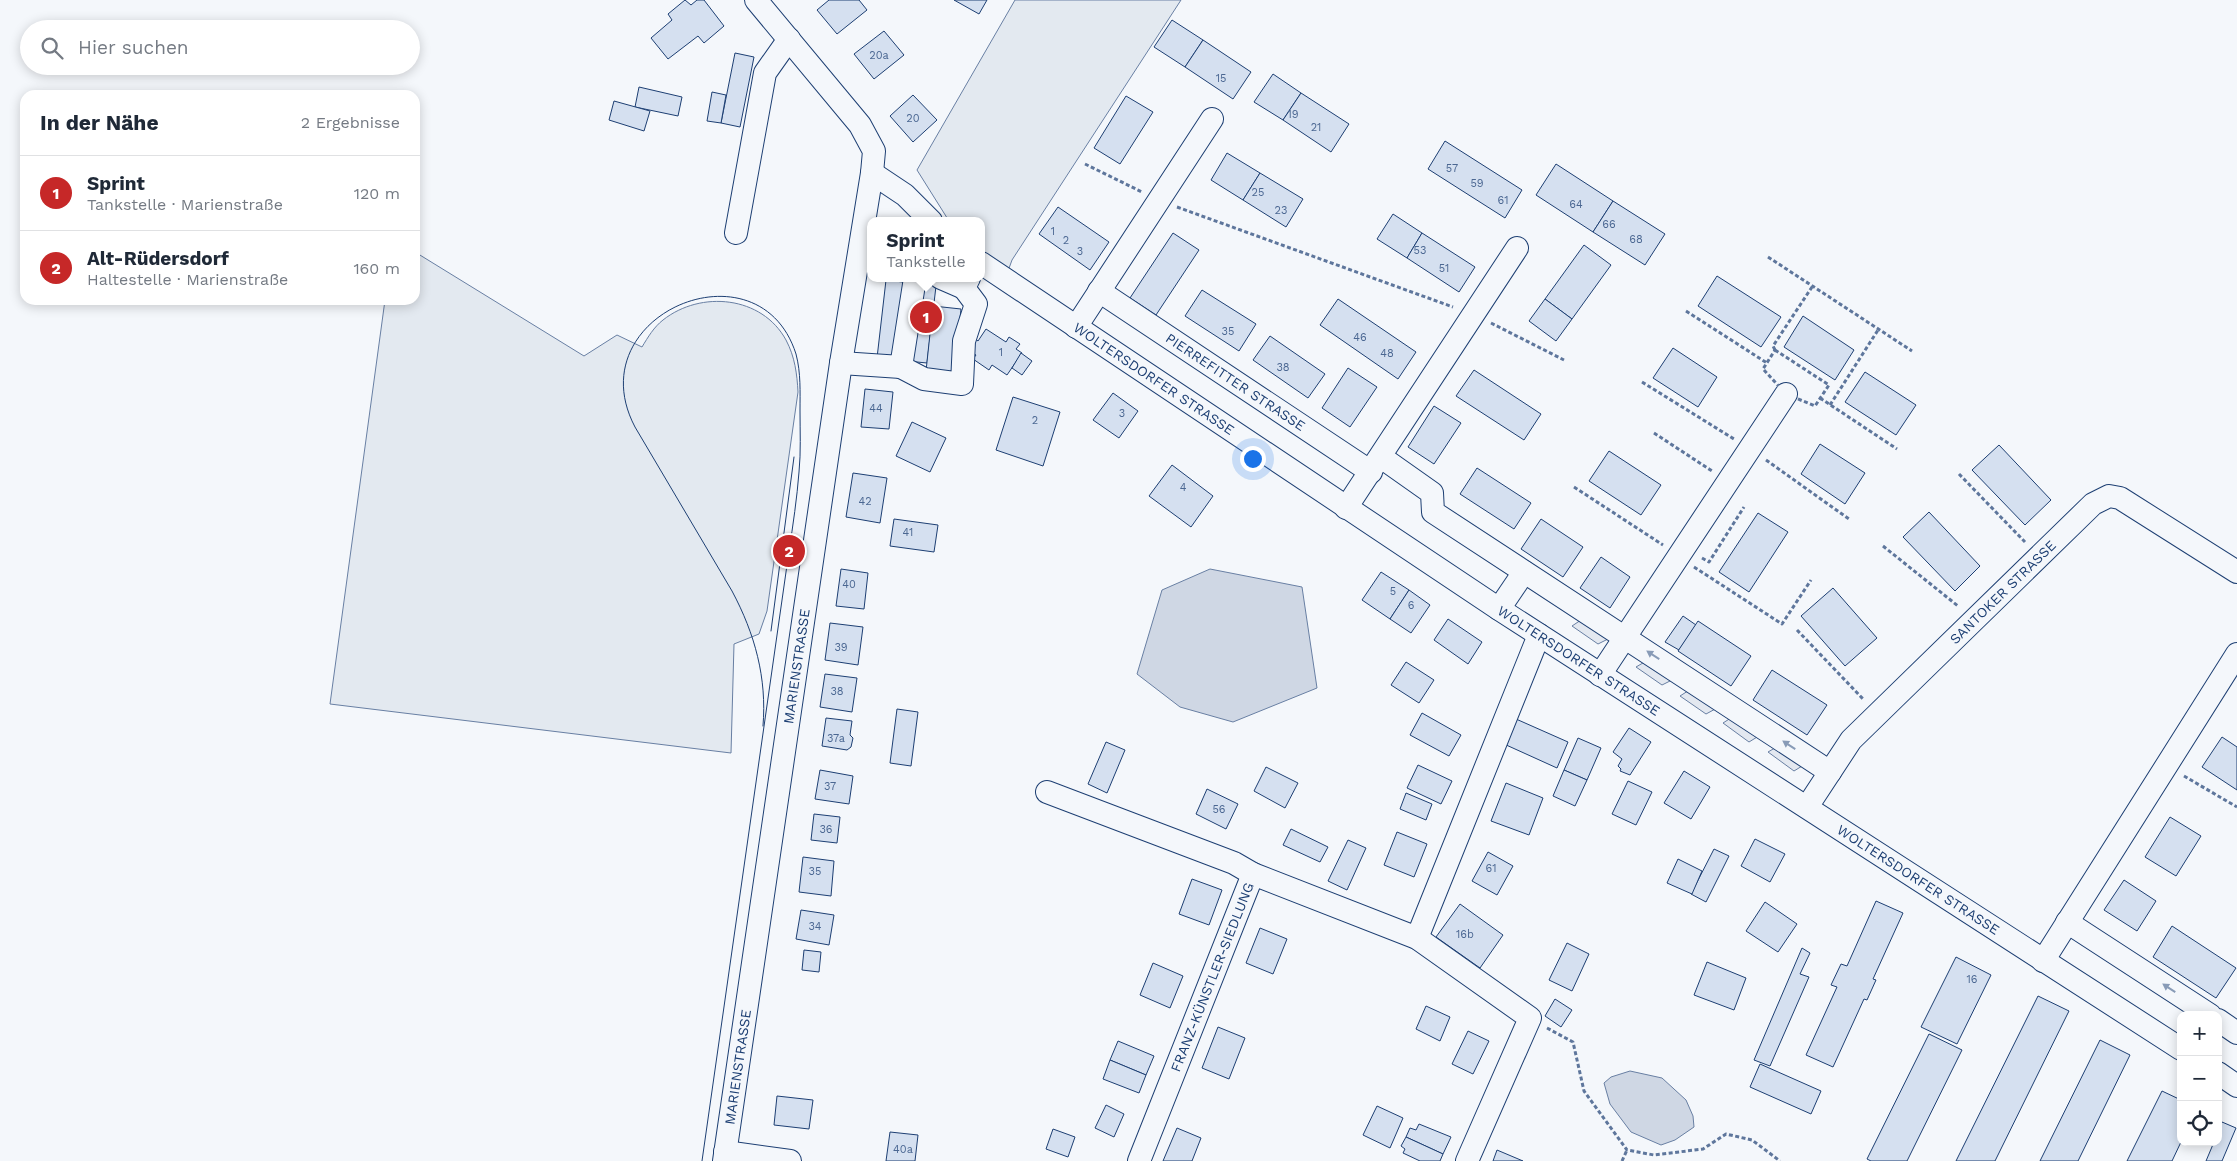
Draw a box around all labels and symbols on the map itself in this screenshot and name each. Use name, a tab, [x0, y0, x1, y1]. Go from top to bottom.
house number: 20a	[869, 49, 889, 62]
house number: 15	[1216, 72, 1226, 85]
house number: 19	[1287, 108, 1299, 121]
house number: 20	[906, 112, 920, 125]
house number: 21	[1311, 121, 1321, 134]
house number: 57	[1446, 162, 1458, 175]
house number: 59	[1470, 177, 1484, 190]
house number: 25	[1252, 186, 1264, 199]
house number: 61	[1498, 194, 1508, 207]
house number: 64	[1569, 198, 1583, 211]
house number: 23	[1275, 204, 1287, 217]
house number: 66	[1602, 218, 1616, 231]
house number: 1	[1051, 225, 1055, 238]
house number: 68	[1629, 233, 1643, 246]
house number: 2	[1063, 234, 1069, 247]
house number: 53	[1414, 244, 1426, 257]
house number: 3	[1077, 245, 1083, 258]
house number: 51	[1439, 262, 1449, 275]
pin: 1	[910, 298, 942, 336]
street label: WOLTERSDORFER STRASSE	[1071, 319, 1237, 438]
house number: 35	[1222, 325, 1234, 338]
street label: PIERREFITTER STRASSE	[1163, 330, 1308, 434]
house number: 46	[1353, 331, 1367, 344]
house number: 1	[999, 346, 1003, 359]
house number: 48	[1380, 347, 1394, 360]
house number: 38	[1276, 361, 1290, 374]
house number: 44	[869, 402, 883, 415]
house number: 3	[1119, 407, 1125, 420]
house number: 2	[1032, 414, 1038, 427]
your location	[1240, 446, 1266, 472]
house number: 4	[1180, 481, 1187, 494]
house number: 42	[858, 495, 872, 508]
house number: 41	[903, 526, 913, 539]
pin: 2	[773, 532, 805, 570]
street label: SANTOKER STRASSE	[1946, 537, 2059, 647]
house number: 40	[842, 578, 856, 591]
house number: 5	[1390, 585, 1396, 598]
house number: 6	[1408, 599, 1415, 612]
street label: WOLTERSDORFER STRASSE	[1495, 602, 1663, 719]
street label: MARIENSTRASSE	[780, 608, 813, 725]
house number: 39	[834, 641, 848, 654]
one-way arrow	[1647, 650, 1660, 660]
house number: 38	[830, 685, 844, 698]
house number: 37a	[827, 732, 845, 745]
one-way arrow	[1782, 740, 1796, 750]
house number: 37	[824, 780, 836, 793]
house number: 56	[1212, 803, 1226, 816]
street label: WOLTERSDORFER STRASSE	[1834, 821, 2003, 938]
house number: 36	[819, 823, 833, 836]
house number: 61	[1486, 862, 1496, 875]
house number: 35	[809, 865, 821, 878]
street label: FRANZ-KÜNSTLER-SIEDLUNG	[1167, 880, 1257, 1074]
house number: 34	[808, 920, 822, 933]
house number: 16b	[1456, 928, 1474, 941]
house number: 16	[1967, 973, 1978, 986]
one-way arrow	[2162, 983, 2175, 993]
street label: MARIENSTRASSE	[721, 1008, 754, 1126]
house number: 40a	[893, 1143, 913, 1156]

